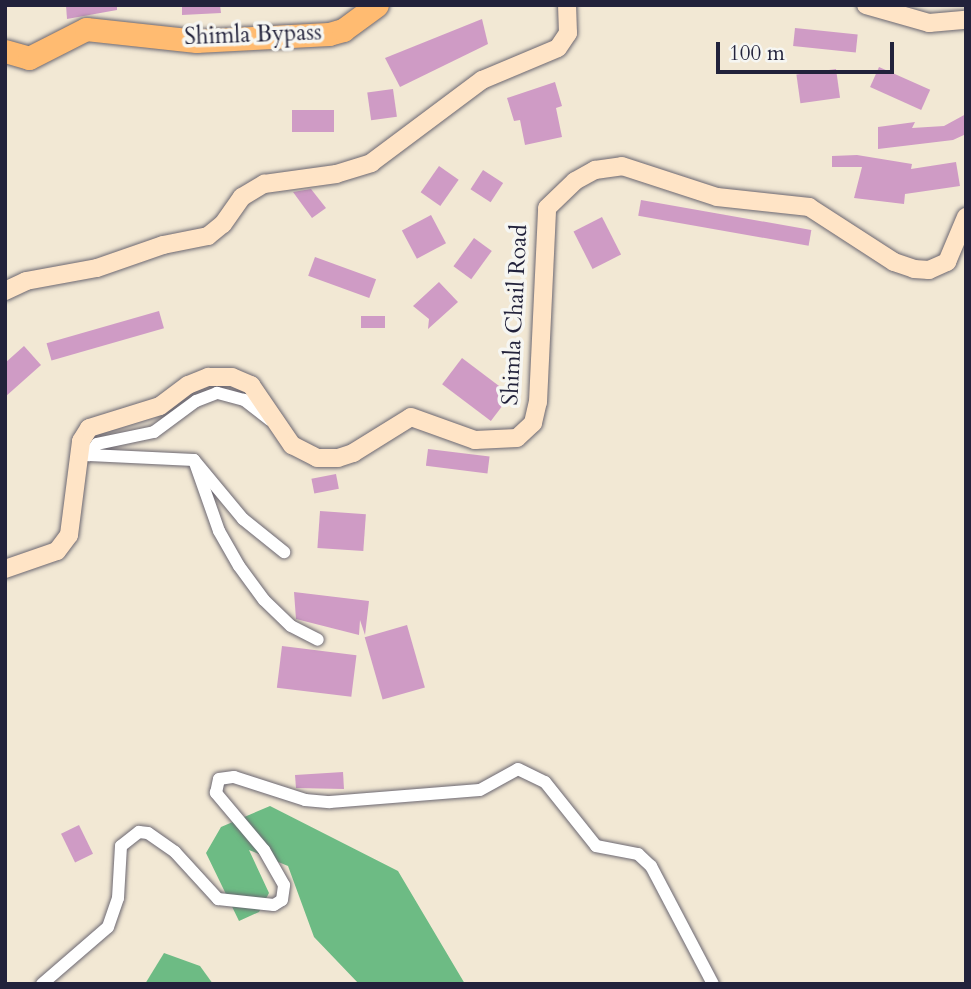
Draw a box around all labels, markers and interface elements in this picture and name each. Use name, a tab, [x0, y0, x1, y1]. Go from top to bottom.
street label: Shimla Bypass	[184, 19, 322, 51]
scale bar	[719, 28, 898, 72]
text: 100 m	[729, 39, 785, 68]
street label: Shimla Chail Road	[496, 224, 534, 406]

